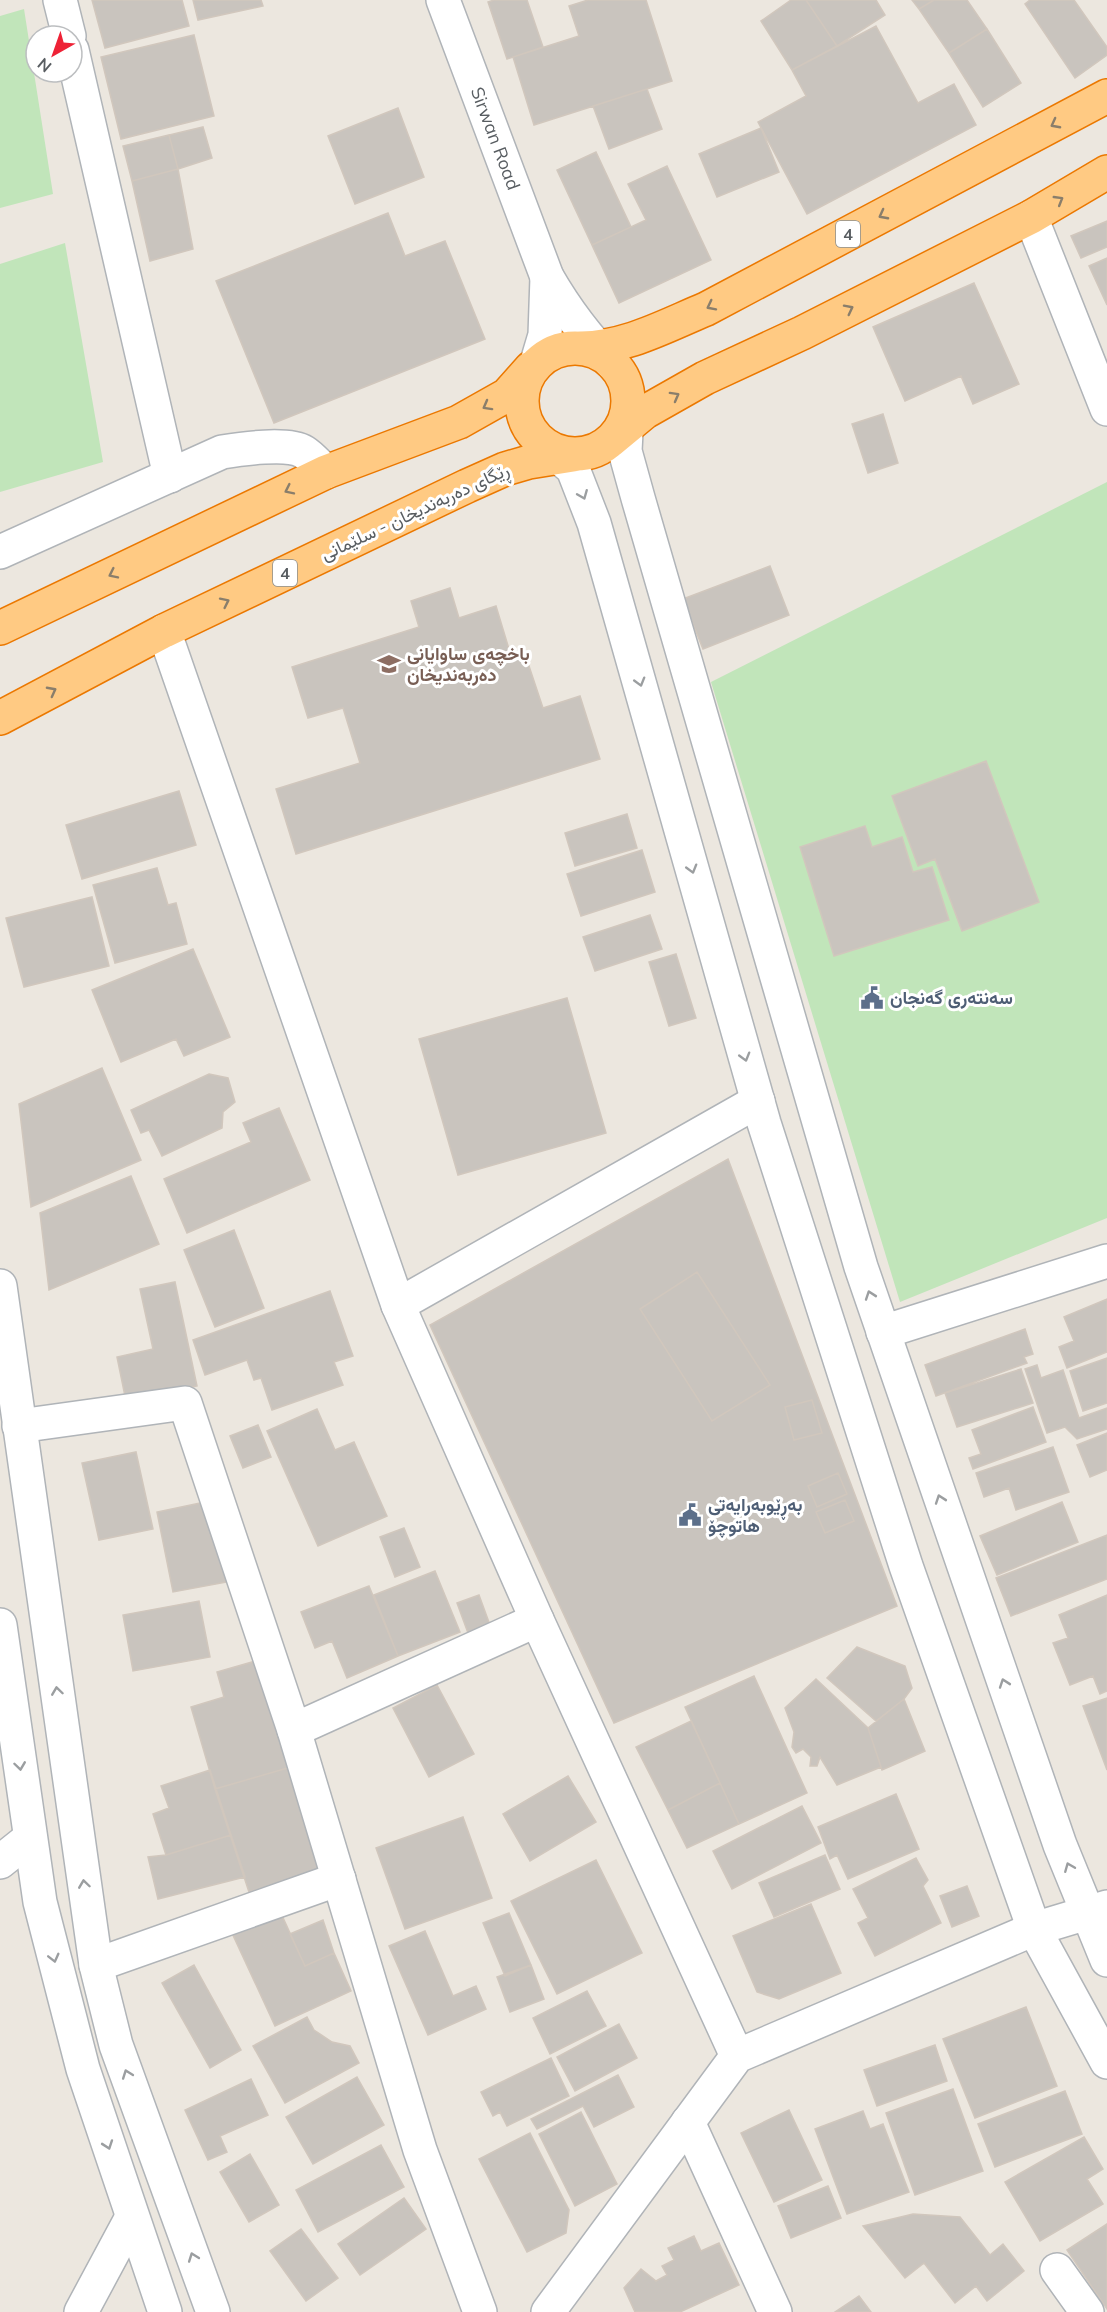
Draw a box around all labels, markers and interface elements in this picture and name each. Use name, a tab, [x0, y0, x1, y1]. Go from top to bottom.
north arrow	[24, 24, 84, 84]
text: N	[33, 54, 55, 77]
street label: Sirwan Road	[466, 84, 525, 193]
one-way arrow	[1051, 116, 1062, 128]
one-way arrow	[1053, 195, 1063, 207]
one-way arrow	[879, 208, 889, 219]
road number: 4	[836, 221, 860, 247]
one-way arrow	[706, 299, 717, 310]
one-way arrow	[843, 305, 854, 316]
one-way arrow	[668, 391, 679, 403]
one-way arrow	[483, 399, 494, 410]
street label: ڕێگای دەربەندیخان - سلێمانی	[317, 458, 514, 568]
one-way arrow	[284, 482, 295, 494]
one-way arrow	[576, 489, 588, 500]
road number: 4	[273, 560, 297, 586]
one-way arrow	[108, 567, 119, 579]
one-way arrow	[219, 597, 230, 609]
place label: باخچەی ساوایانی دەربەندیخان	[407, 642, 530, 686]
school or university icon: باخچەی ساوایانی دەربەندیخان	[376, 651, 402, 677]
one-way arrow	[632, 677, 645, 687]
one-way arrow	[45, 687, 56, 698]
one-way arrow	[685, 864, 698, 874]
public building icon: سەنتەری گەنجان	[859, 985, 885, 1011]
place label: سەنتەری گەنجان	[890, 986, 1013, 1009]
one-way arrow	[738, 1051, 750, 1062]
one-way arrow	[865, 1290, 877, 1300]
place label: بەڕێوبەرایەتی هاتوچۆ	[708, 1493, 802, 1538]
one-way arrow	[935, 1494, 948, 1505]
public building icon: بەڕێوبەرایەتی هاتوچۆ	[677, 1502, 703, 1528]
one-way arrow	[999, 1678, 1012, 1689]
one-way arrow	[51, 1686, 63, 1695]
one-way arrow	[13, 1761, 25, 1770]
one-way arrow	[1064, 1862, 1076, 1873]
one-way arrow	[79, 1879, 91, 1888]
one-way arrow	[47, 1952, 59, 1962]
one-way arrow	[121, 2069, 134, 2079]
one-way arrow	[101, 2139, 113, 2150]
one-way arrow	[188, 2252, 201, 2263]

